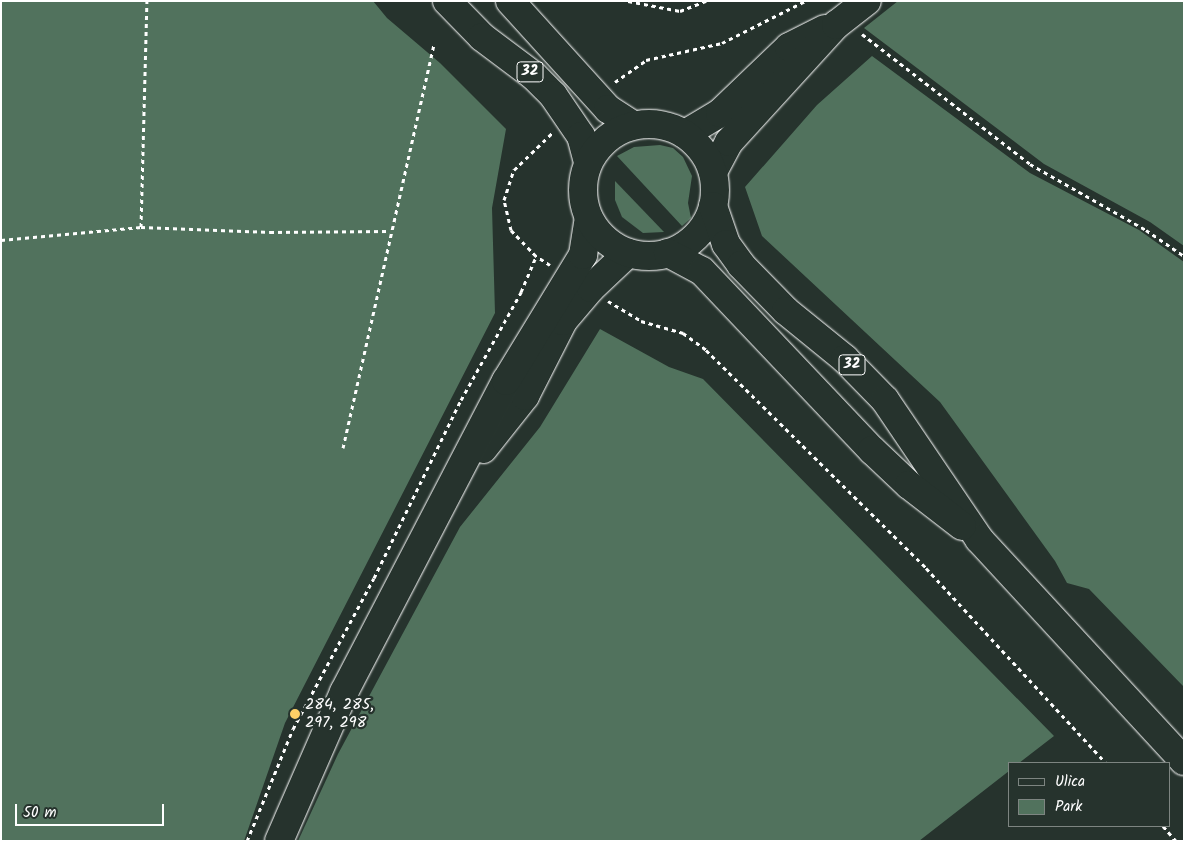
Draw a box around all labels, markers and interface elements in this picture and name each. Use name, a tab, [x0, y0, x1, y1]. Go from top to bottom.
road number: 32	[516, 60, 544, 84]
road number: 32	[838, 352, 866, 378]
place label: 284, 285, 297, 298	[305, 695, 374, 733]
marker: 284, 285, 297, 298	[289, 708, 301, 720]
legend	[1008, 762, 1170, 827]
text: Ulica	[1055, 770, 1085, 794]
scale bar	[18, 794, 166, 826]
text: Park	[1055, 795, 1082, 819]
text: 50 m	[23, 801, 57, 825]

